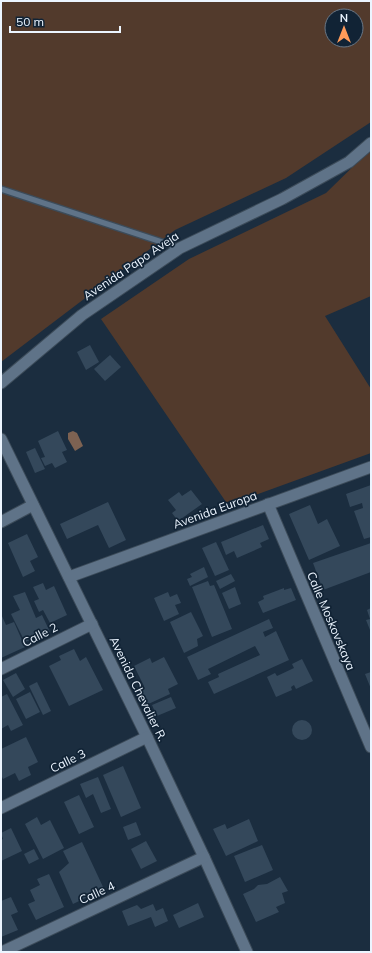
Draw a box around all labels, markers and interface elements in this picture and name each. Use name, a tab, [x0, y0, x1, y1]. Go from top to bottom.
scale bar	[10, 8, 120, 34]
north arrow	[324, 8, 364, 48]
text: N	[340, 11, 348, 25]
text: 50 m	[16, 14, 44, 29]
street label: Avenida Papo Aveja	[80, 228, 181, 303]
street label: Avenida Europa	[171, 487, 259, 532]
street label: Calle Moskovskaya	[304, 569, 359, 672]
street label: Calle 2	[20, 619, 60, 650]
street label: Avenida Chevalier R.	[107, 634, 170, 744]
street label: Calle 3	[48, 746, 88, 776]
street label: Calle 4	[76, 878, 117, 907]

